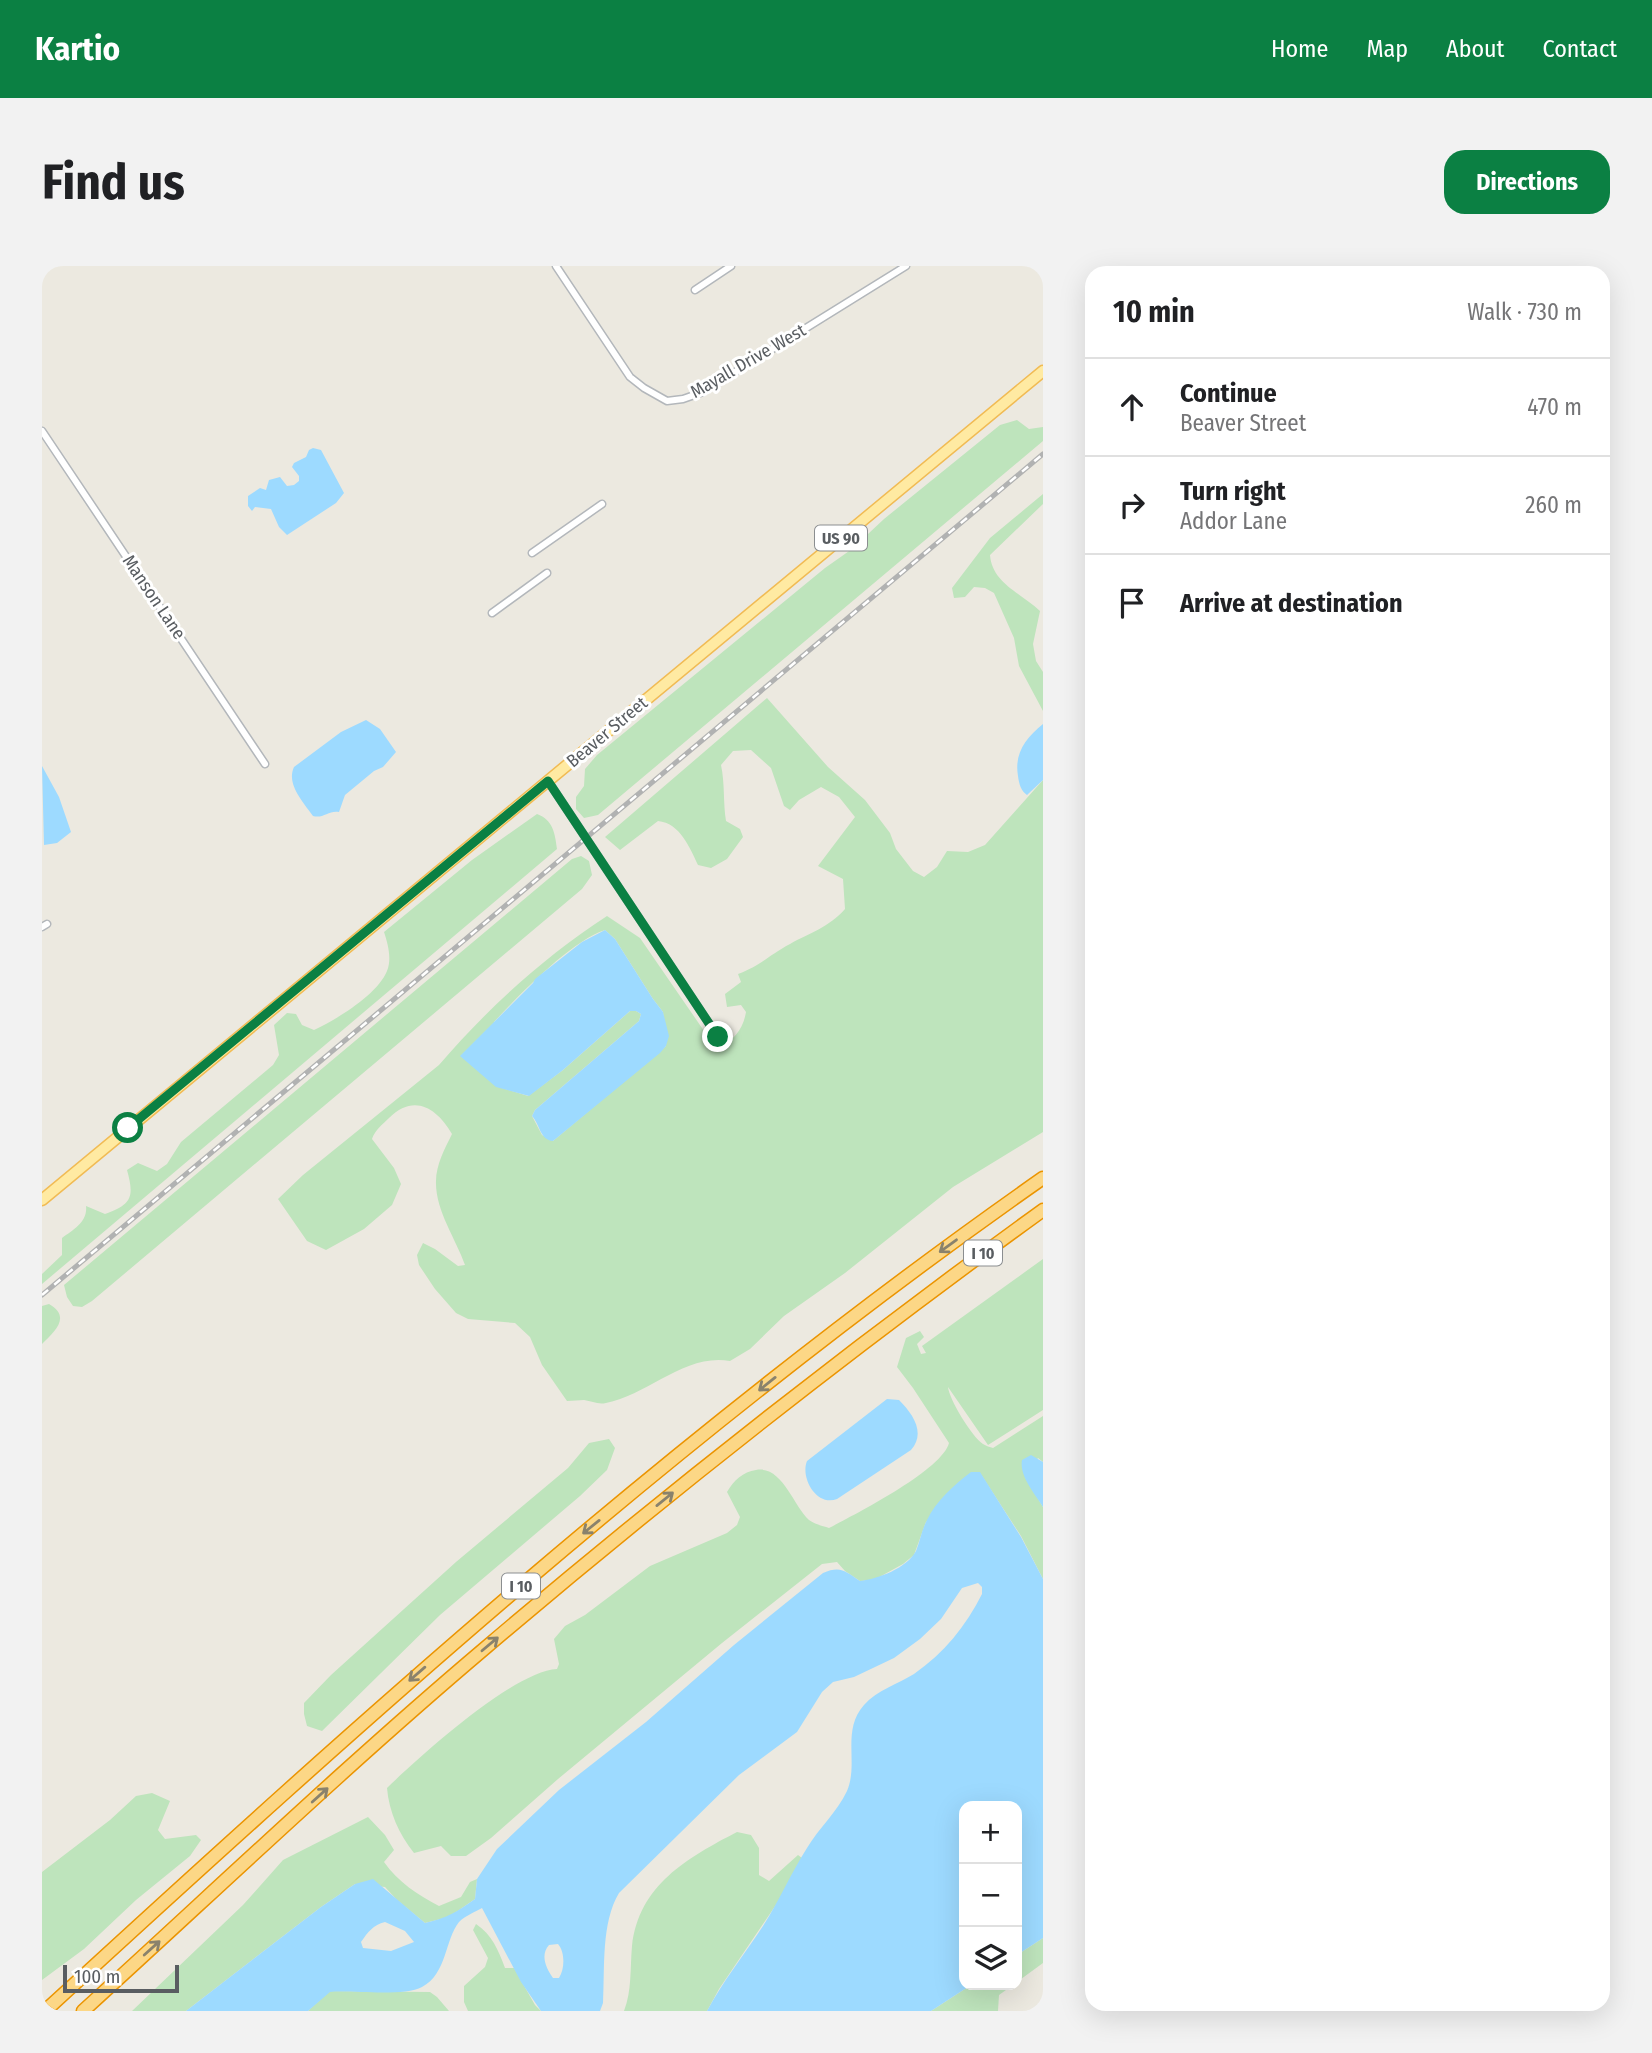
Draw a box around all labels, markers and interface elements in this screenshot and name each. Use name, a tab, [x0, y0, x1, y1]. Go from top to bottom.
text: Kartio	[35, 29, 120, 69]
text: Home	[1271, 35, 1328, 63]
text: Map	[1366, 35, 1408, 63]
text: About	[1446, 35, 1504, 63]
text: Contact	[1542, 35, 1617, 63]
button: Directions	[1444, 150, 1610, 214]
text: Find us	[42, 153, 185, 212]
text: 10 min	[1113, 294, 1195, 330]
text: Walk · 730 m	[1467, 298, 1582, 326]
street label: Mayall Drive West	[686, 319, 810, 403]
text: Continue	[1180, 378, 1277, 409]
icon: ahead	[1113, 388, 1151, 426]
text: 470 m	[1527, 393, 1582, 421]
text: Beaver Street	[1180, 409, 1306, 437]
text: Turn right	[1180, 476, 1286, 507]
icon: right	[1113, 486, 1151, 524]
text: 260 m	[1525, 491, 1582, 519]
text: Addor Lane	[1180, 507, 1287, 535]
road number: US 90	[815, 526, 867, 550]
street label: Manson Lane	[118, 551, 190, 643]
icon: arrive	[1113, 584, 1151, 622]
text: Arrive at destination	[1180, 588, 1403, 619]
street label: Beaver Street	[562, 692, 652, 772]
route end	[702, 1021, 733, 1052]
route start	[112, 1112, 143, 1143]
one-way arrow	[939, 1239, 958, 1253]
road number: I 10	[964, 1240, 1002, 1266]
one-way arrow	[759, 1376, 777, 1391]
one-way arrow	[655, 1491, 674, 1506]
one-way arrow	[582, 1519, 600, 1535]
road number: I 10	[502, 1574, 540, 1598]
one-way arrow	[481, 1636, 499, 1652]
one-way arrow	[409, 1666, 427, 1682]
one-way arrow	[311, 1787, 329, 1803]
map controls	[959, 1801, 1022, 1990]
button: +	[959, 1801, 1022, 1864]
button: −	[959, 1864, 1022, 1927]
button: layers	[959, 1927, 1022, 1990]
one-way arrow	[143, 1940, 160, 1957]
scale bar	[63, 1962, 178, 1994]
text: 100 m	[74, 1965, 120, 1988]

